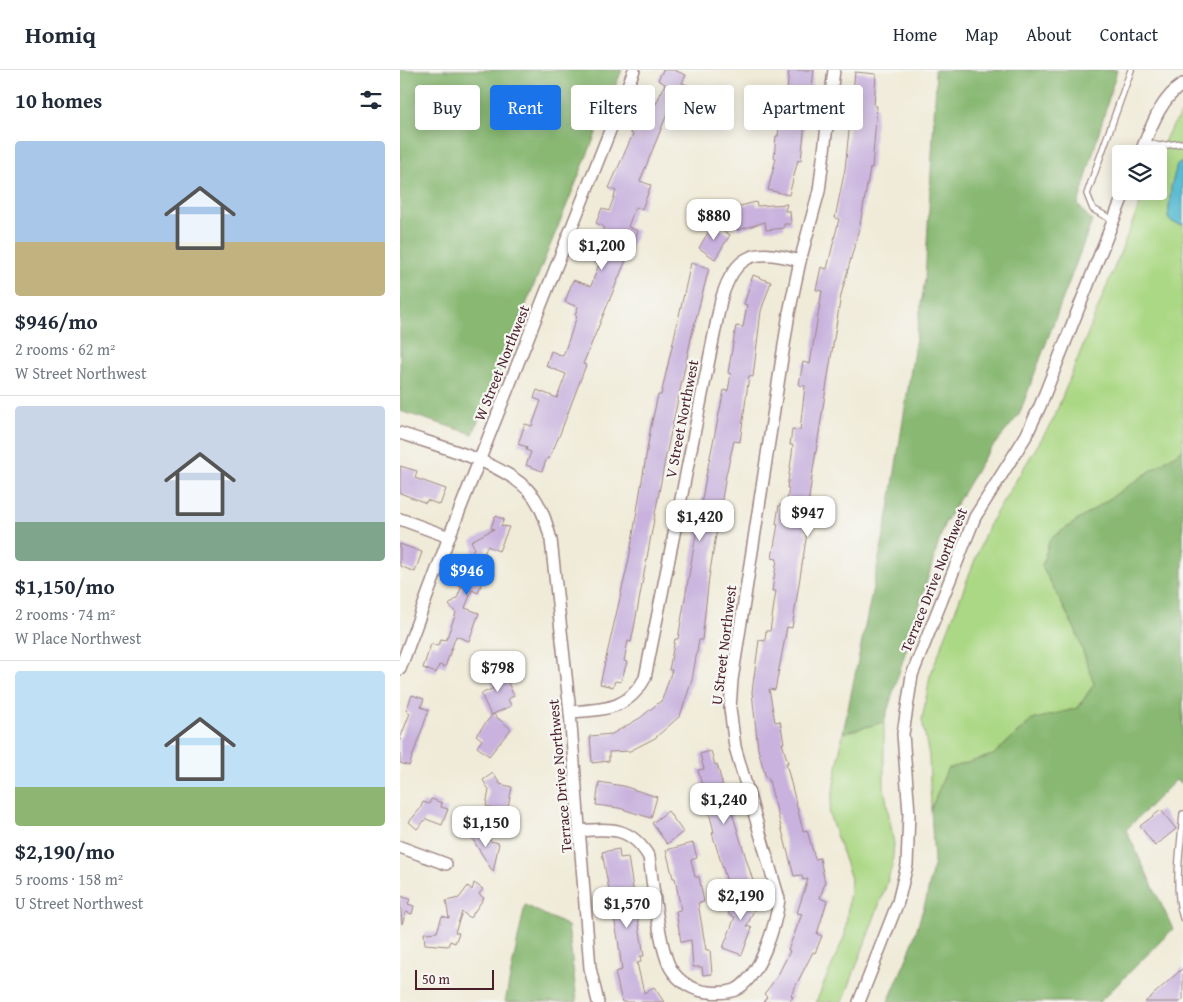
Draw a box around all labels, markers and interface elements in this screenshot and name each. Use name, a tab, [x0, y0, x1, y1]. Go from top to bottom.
text: Homiq	[25, 17, 96, 52]
text: Home	[893, 21, 937, 48]
text: Map	[965, 21, 998, 48]
text: About	[1026, 21, 1072, 48]
text: Contact	[1100, 21, 1158, 48]
text: 10 homes	[15, 85, 102, 116]
chip: Buy	[415, 85, 480, 130]
chip: Rent	[490, 85, 561, 130]
chip: Filters	[571, 85, 655, 130]
chip: New	[665, 85, 734, 130]
chip: Apartment	[744, 85, 863, 130]
icon: filters	[357, 86, 385, 114]
map controls	[1112, 145, 1167, 200]
button: layers	[1112, 145, 1167, 200]
icon: home	[155, 173, 245, 263]
pin: $880	[684, 198, 744, 241]
text: $880	[697, 203, 731, 227]
pin: $1,200	[561, 228, 643, 271]
text: $1,200	[579, 233, 625, 257]
street label: W Street Northwest	[469, 301, 535, 424]
text: $946/mo	[15, 306, 98, 337]
text: 2 rooms · 62 m²	[15, 337, 115, 361]
street label: V Street Northwest	[660, 357, 703, 480]
text: W Street Northwest	[15, 361, 147, 385]
icon: home	[155, 439, 245, 529]
pin: $947	[778, 496, 838, 538]
pin: $1,420	[659, 500, 741, 542]
text: $947	[791, 500, 825, 524]
text: $1,420	[677, 504, 723, 528]
street label: Terrace Drive Northwest	[895, 504, 972, 655]
pin: $946	[437, 554, 497, 596]
text: $946	[450, 558, 484, 582]
text: $1,150/mo	[15, 571, 115, 602]
street label: U Street Northwest	[706, 583, 741, 706]
text: 2 rooms · 74 m²	[15, 602, 115, 626]
text: W Place Northwest	[15, 626, 141, 650]
pin: $798	[468, 650, 528, 693]
text: $798	[481, 655, 515, 679]
street label: Terrace Drive Northwest	[542, 698, 577, 854]
icon: home	[155, 704, 245, 794]
pin: $1,240	[683, 782, 765, 825]
text: $1,240	[701, 787, 747, 811]
pin: $1,150	[445, 806, 527, 848]
text: $1,150	[463, 810, 509, 834]
text: $2,190/mo	[15, 836, 115, 867]
text: 5 rooms · 158 m²	[15, 867, 123, 891]
pin: $2,190	[700, 878, 782, 921]
text: $2,190	[718, 883, 764, 907]
pin: $1,570	[586, 886, 668, 929]
text: U Street Northwest	[15, 891, 143, 915]
text: $1,570	[604, 891, 650, 915]
scale bar	[415, 967, 494, 990]
text: 50 m	[422, 969, 450, 989]

